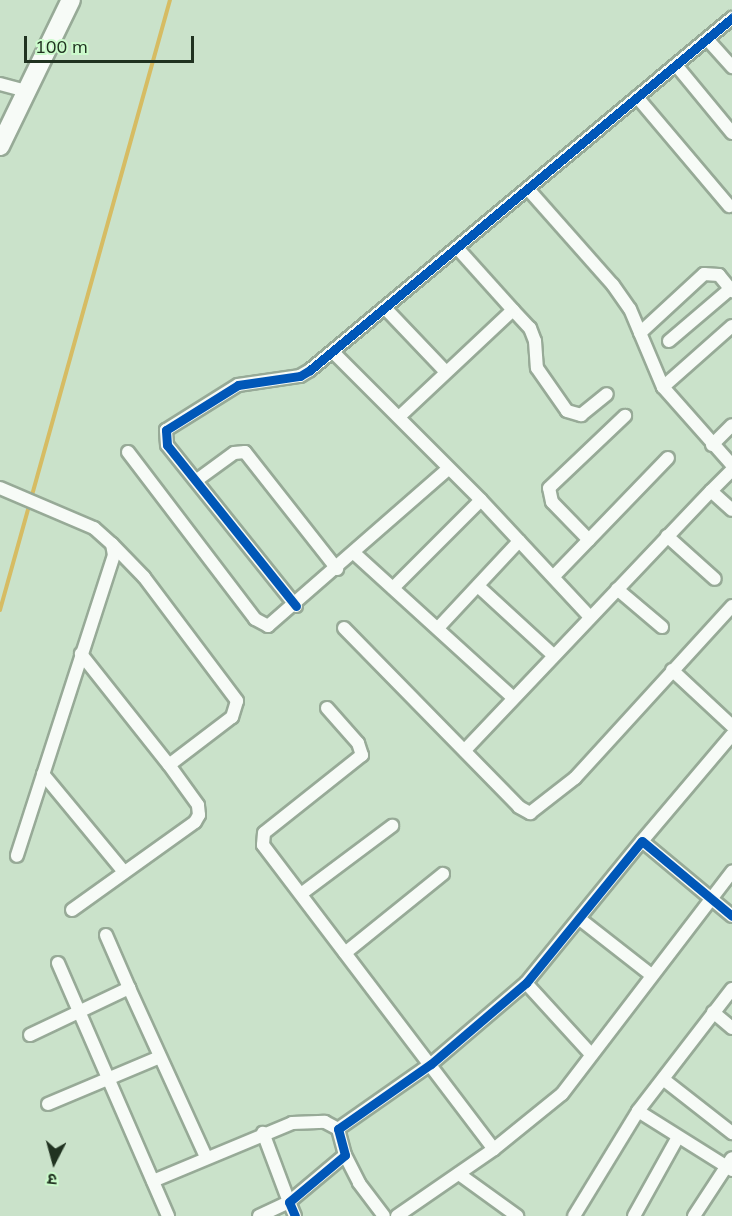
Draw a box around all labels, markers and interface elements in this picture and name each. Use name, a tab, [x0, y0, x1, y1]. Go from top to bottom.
scale bar	[27, 24, 196, 62]
text: 100 m	[35, 35, 88, 58]
north arrow	[24, 1132, 84, 1192]
text: उ	[46, 1169, 58, 1190]

